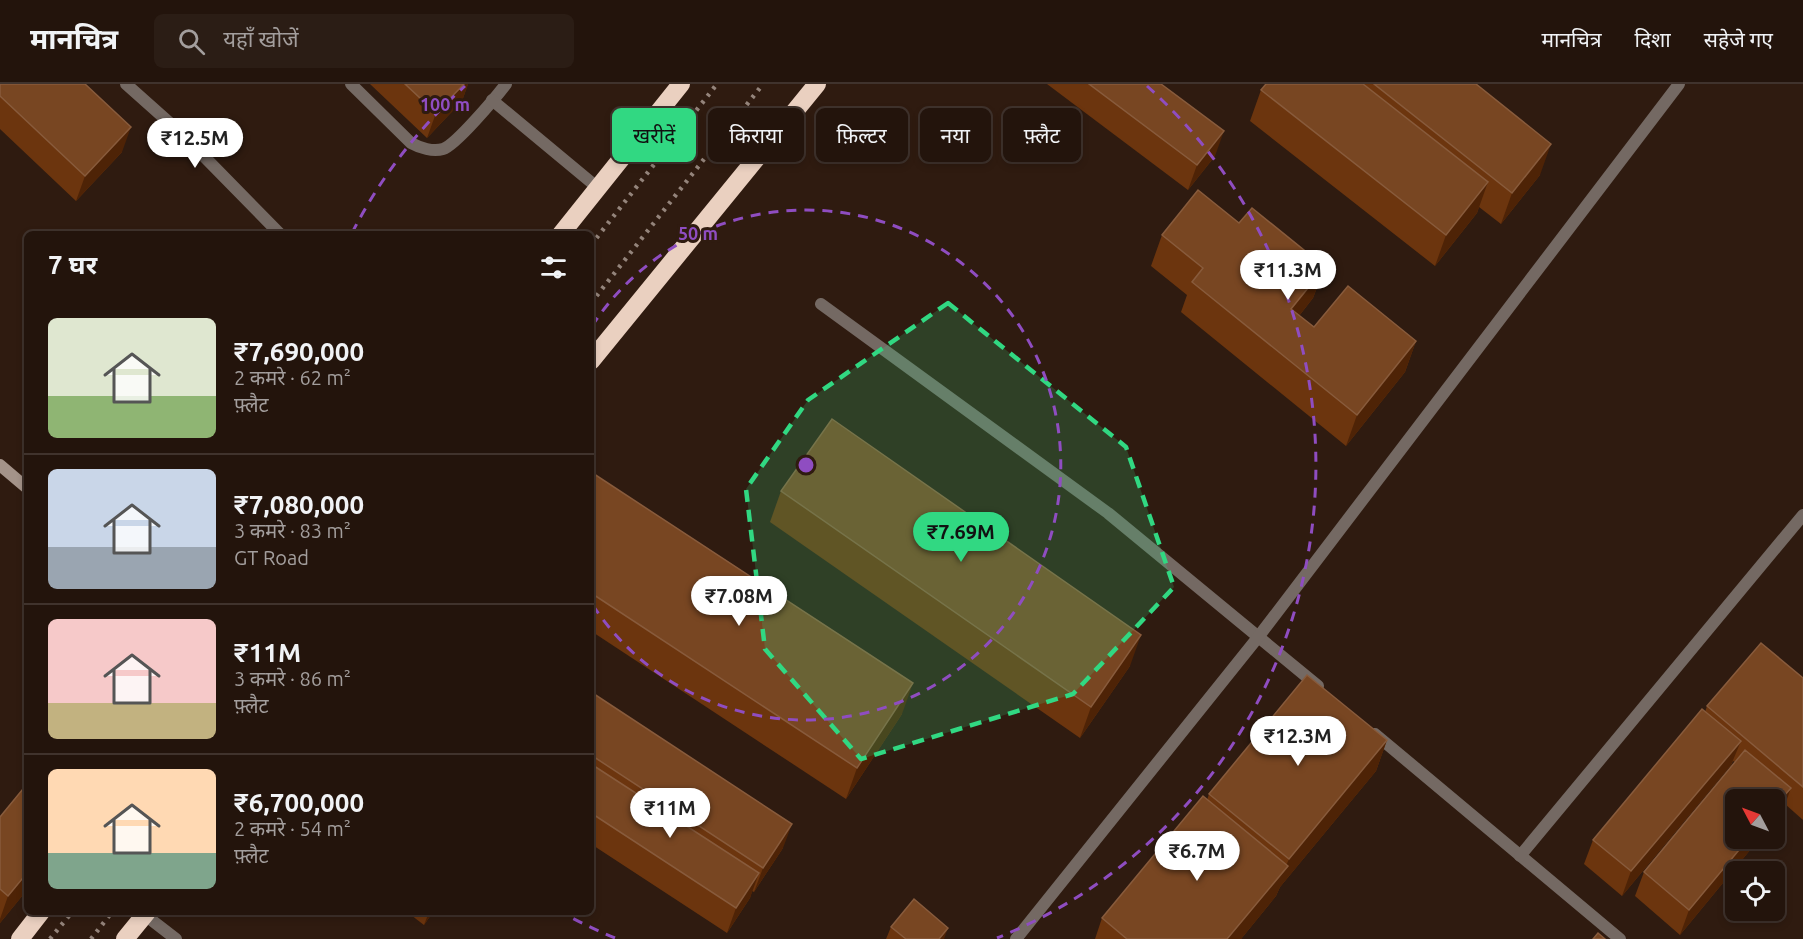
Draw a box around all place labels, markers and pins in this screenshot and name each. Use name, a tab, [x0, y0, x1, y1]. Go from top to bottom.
pin: ₹12.5M	[146, 118, 244, 169]
pin: ₹11.3M	[1239, 250, 1337, 301]
centre of rings	[796, 455, 816, 475]
pin: ₹7.69M	[912, 512, 1010, 563]
pin: ₹7.08M	[690, 576, 788, 627]
pin: ₹12.3M	[1249, 716, 1347, 767]
pin: ₹11M	[634, 788, 706, 839]
pin: ₹6.7M	[1155, 831, 1239, 882]

